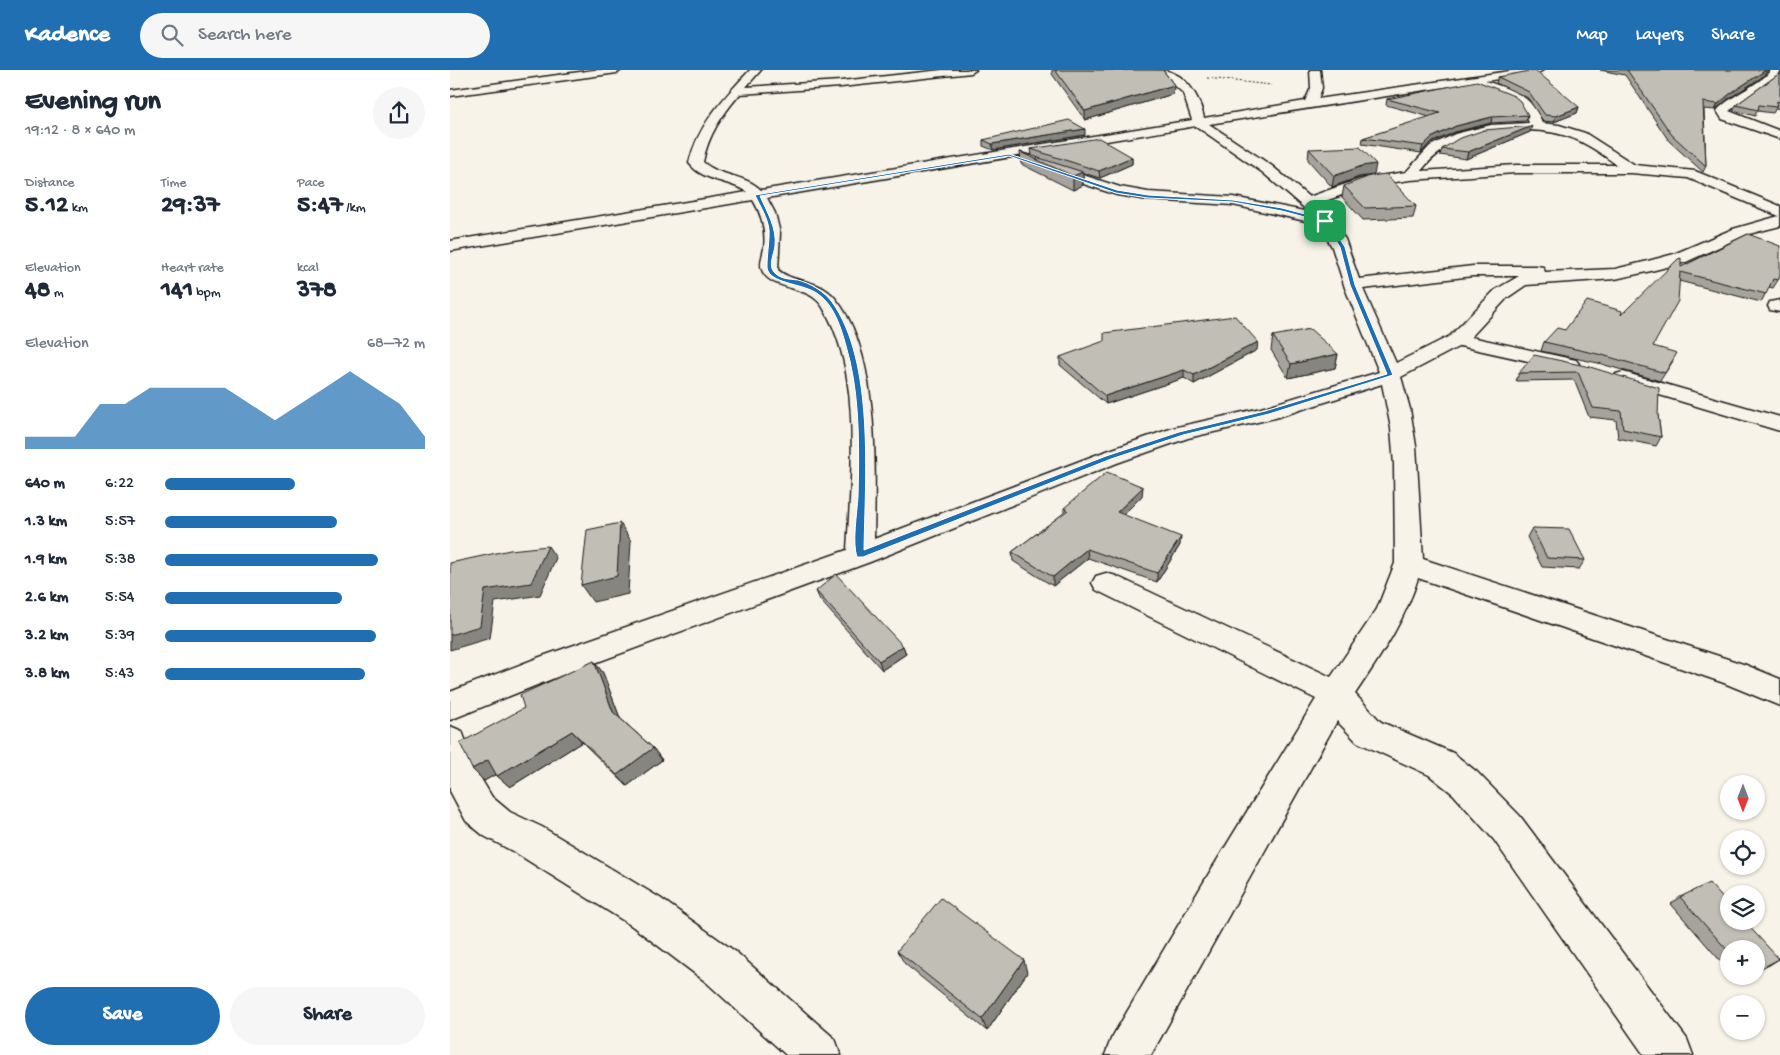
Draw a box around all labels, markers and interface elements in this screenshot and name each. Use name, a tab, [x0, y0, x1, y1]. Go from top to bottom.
search box	[140, 13, 490, 58]
text: Kadence	[25, 21, 110, 50]
icon: search	[158, 21, 186, 49]
text: Search here	[198, 24, 292, 47]
text: Map	[1576, 25, 1608, 46]
text: Layers	[1636, 25, 1683, 46]
text: Share	[1711, 25, 1755, 46]
text: Evening run	[25, 86, 161, 119]
button: share	[373, 87, 425, 139]
text: 19:12 · 8 × 640 m	[25, 122, 135, 141]
text: Distance	[25, 175, 74, 192]
text: Time	[161, 175, 187, 192]
text: Pace	[297, 175, 324, 192]
text: 5.12	[25, 192, 68, 221]
text: 29:37	[161, 192, 220, 221]
text: 5:47	[297, 192, 343, 221]
text: km	[68, 200, 88, 217]
text: /km	[343, 200, 366, 217]
pin	[1304, 200, 1346, 242]
icon: arrive	[1311, 207, 1339, 235]
text: Elevation	[25, 260, 81, 277]
text: Heart rate	[161, 260, 224, 277]
text: kcal	[297, 260, 319, 277]
text: 48	[25, 277, 51, 306]
text: 141	[161, 277, 193, 306]
text: 378	[297, 277, 337, 306]
text: m	[51, 285, 64, 302]
text: bpm	[193, 285, 221, 302]
text: Elevation	[25, 335, 89, 354]
text: 68–72 m	[367, 335, 425, 354]
text: 640 m	[25, 475, 65, 494]
text: 6:22	[105, 475, 134, 494]
text: 1.3 km	[25, 513, 67, 532]
text: 5:57	[105, 513, 135, 532]
text: 1.9 km	[25, 551, 67, 570]
text: 5:38	[105, 551, 136, 570]
text: 2.6 km	[25, 589, 68, 608]
text: 5:54	[105, 589, 134, 608]
text: 3.2 km	[25, 627, 68, 646]
text: 5:39	[105, 627, 135, 646]
text: 3.8 km	[25, 665, 69, 684]
text: 5:43	[105, 665, 134, 684]
north arrow	[1720, 775, 1765, 820]
map controls	[1720, 775, 1765, 1040]
button: locate	[1720, 830, 1765, 875]
button: layers	[1720, 885, 1765, 930]
button: +	[1720, 940, 1765, 985]
button: Save	[25, 987, 220, 1045]
button: Share	[230, 987, 425, 1045]
button: −	[1720, 995, 1765, 1040]

